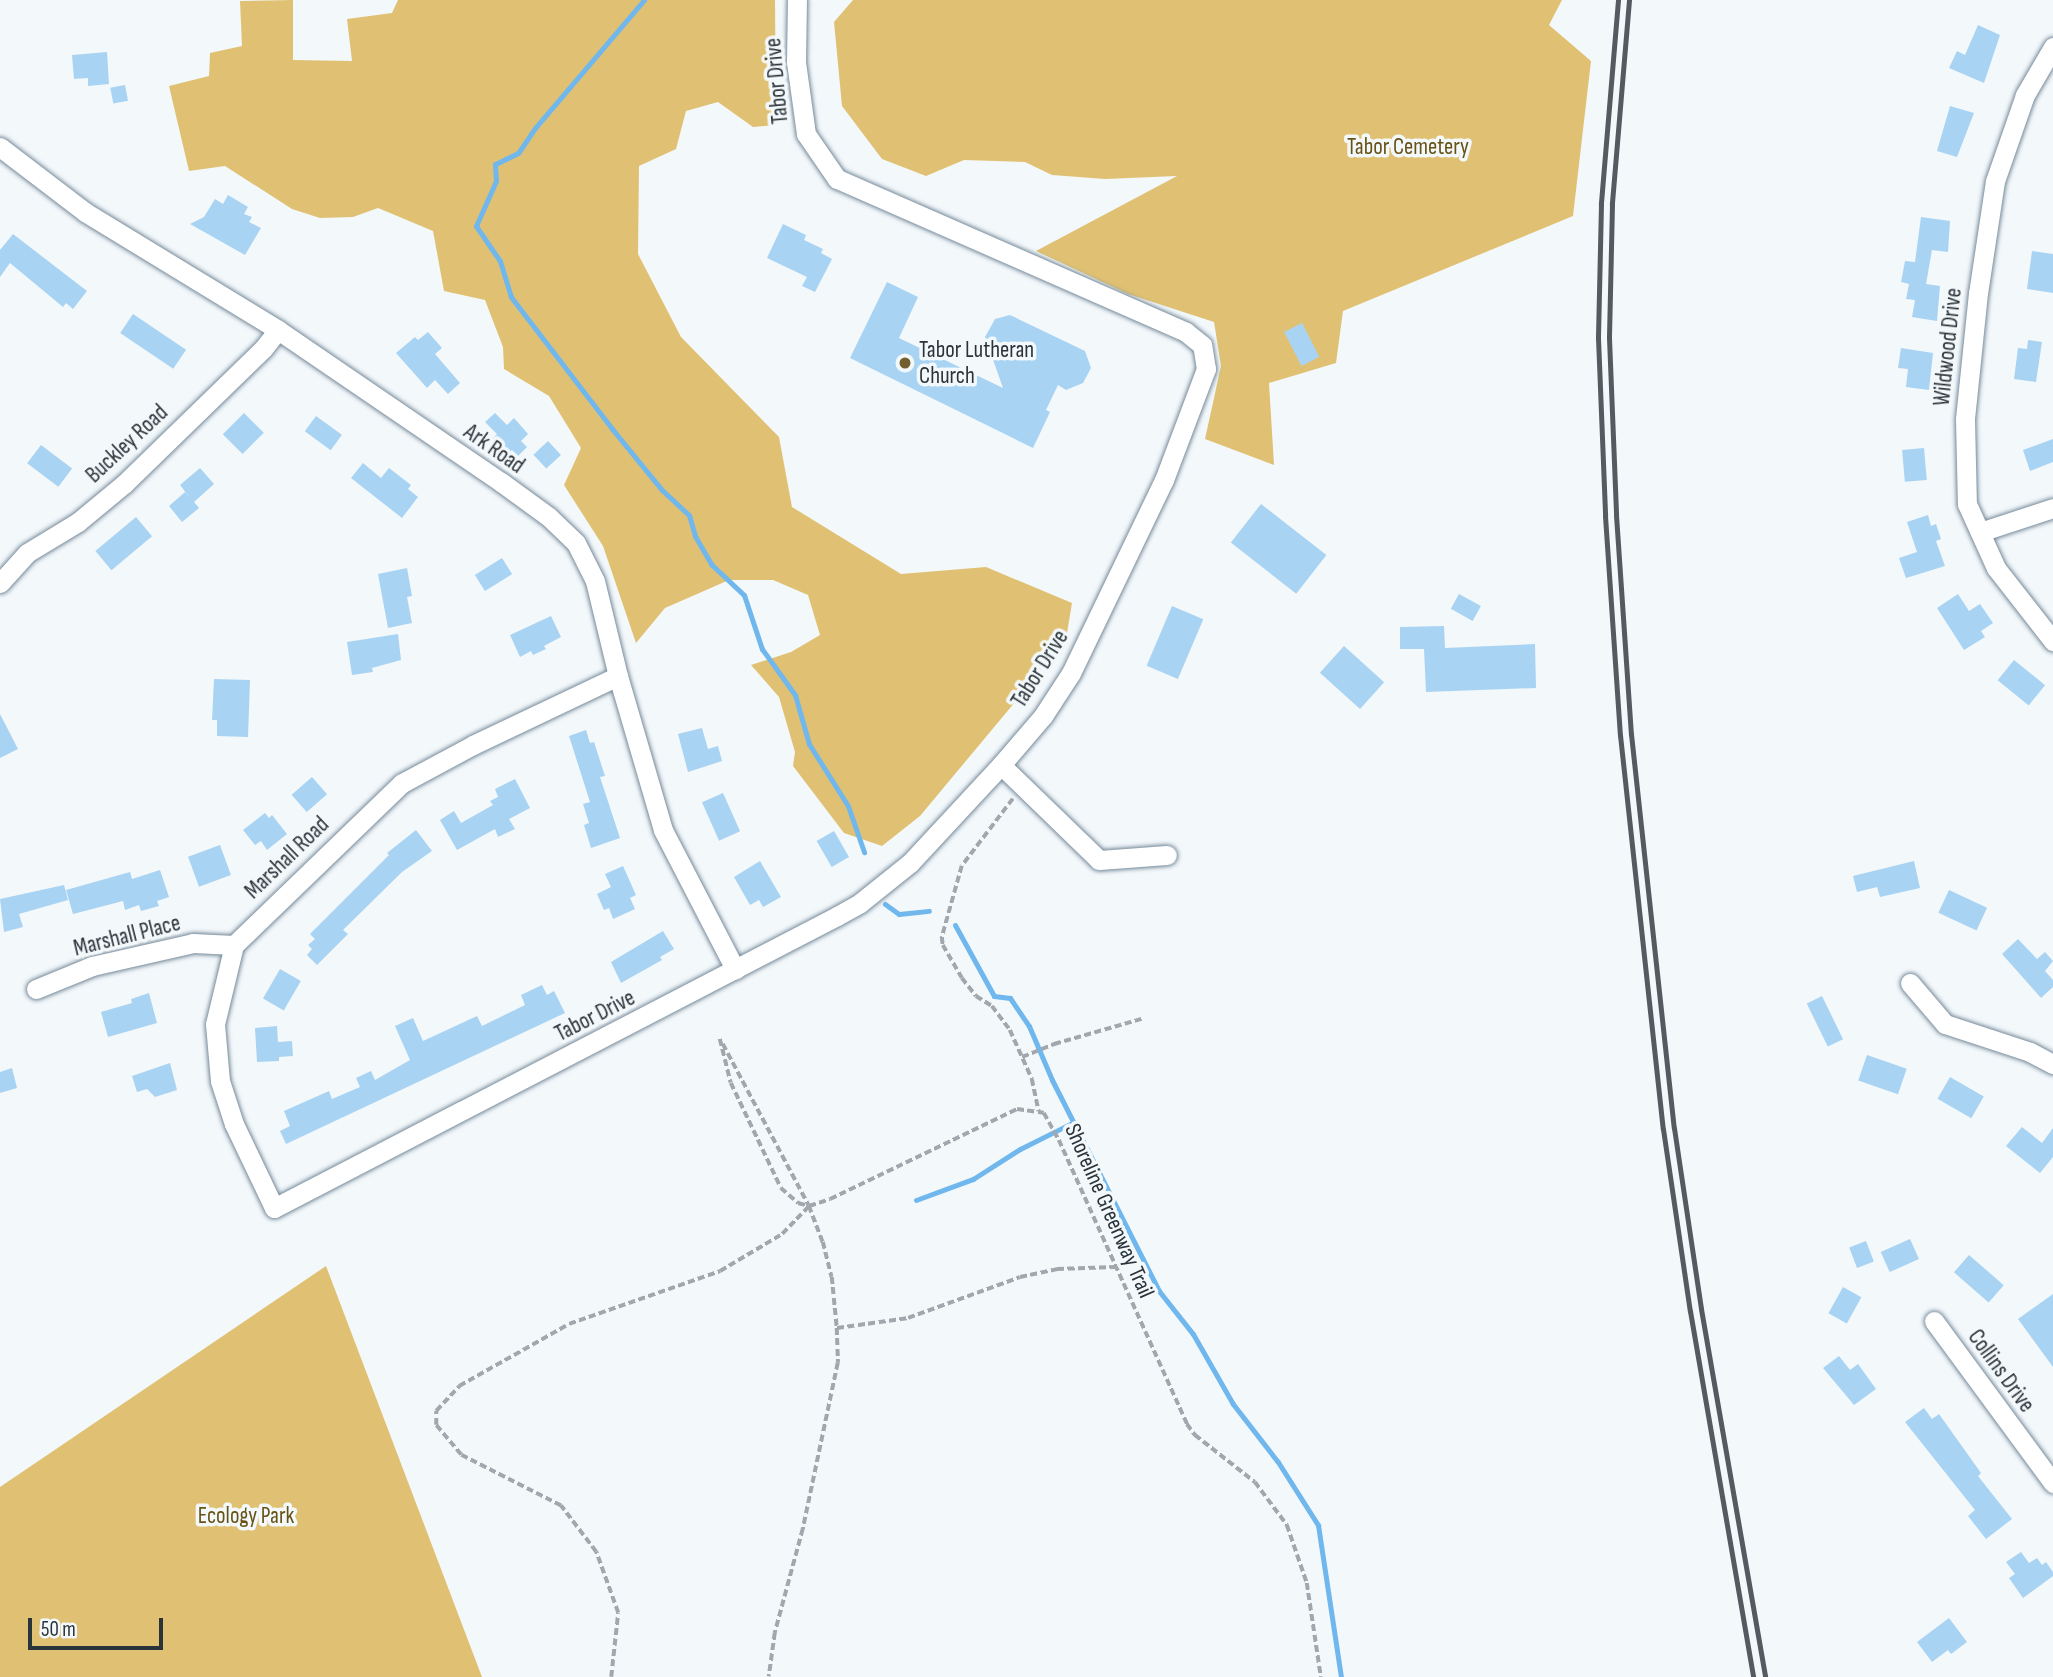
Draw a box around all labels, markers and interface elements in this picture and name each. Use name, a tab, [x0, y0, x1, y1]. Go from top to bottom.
street label: Tabor Drive	[759, 37, 795, 125]
park label: Tabor Cemetery	[1347, 133, 1469, 161]
street label: Wildwood Drive	[1928, 287, 1968, 407]
place label: Tabor Lutheran Church	[919, 336, 1034, 390]
marker: Tabor Lutheran Church	[897, 355, 913, 371]
street label: Buckley Road	[80, 399, 174, 489]
street label: Ark Road	[458, 418, 530, 480]
street label: Tabor Drive	[1005, 625, 1075, 713]
street label: Marshall Road	[239, 811, 335, 905]
street label: Marshall Place	[71, 909, 183, 963]
street label: Tabor Drive	[550, 984, 640, 1048]
street label: Shoreline Greenway Trail	[1058, 1120, 1160, 1302]
street label: Collins Drive	[1962, 1324, 2040, 1418]
park label: Ecology Park	[198, 1502, 294, 1530]
scale bar	[32, 1604, 166, 1648]
text: 50 m	[41, 1617, 76, 1642]

